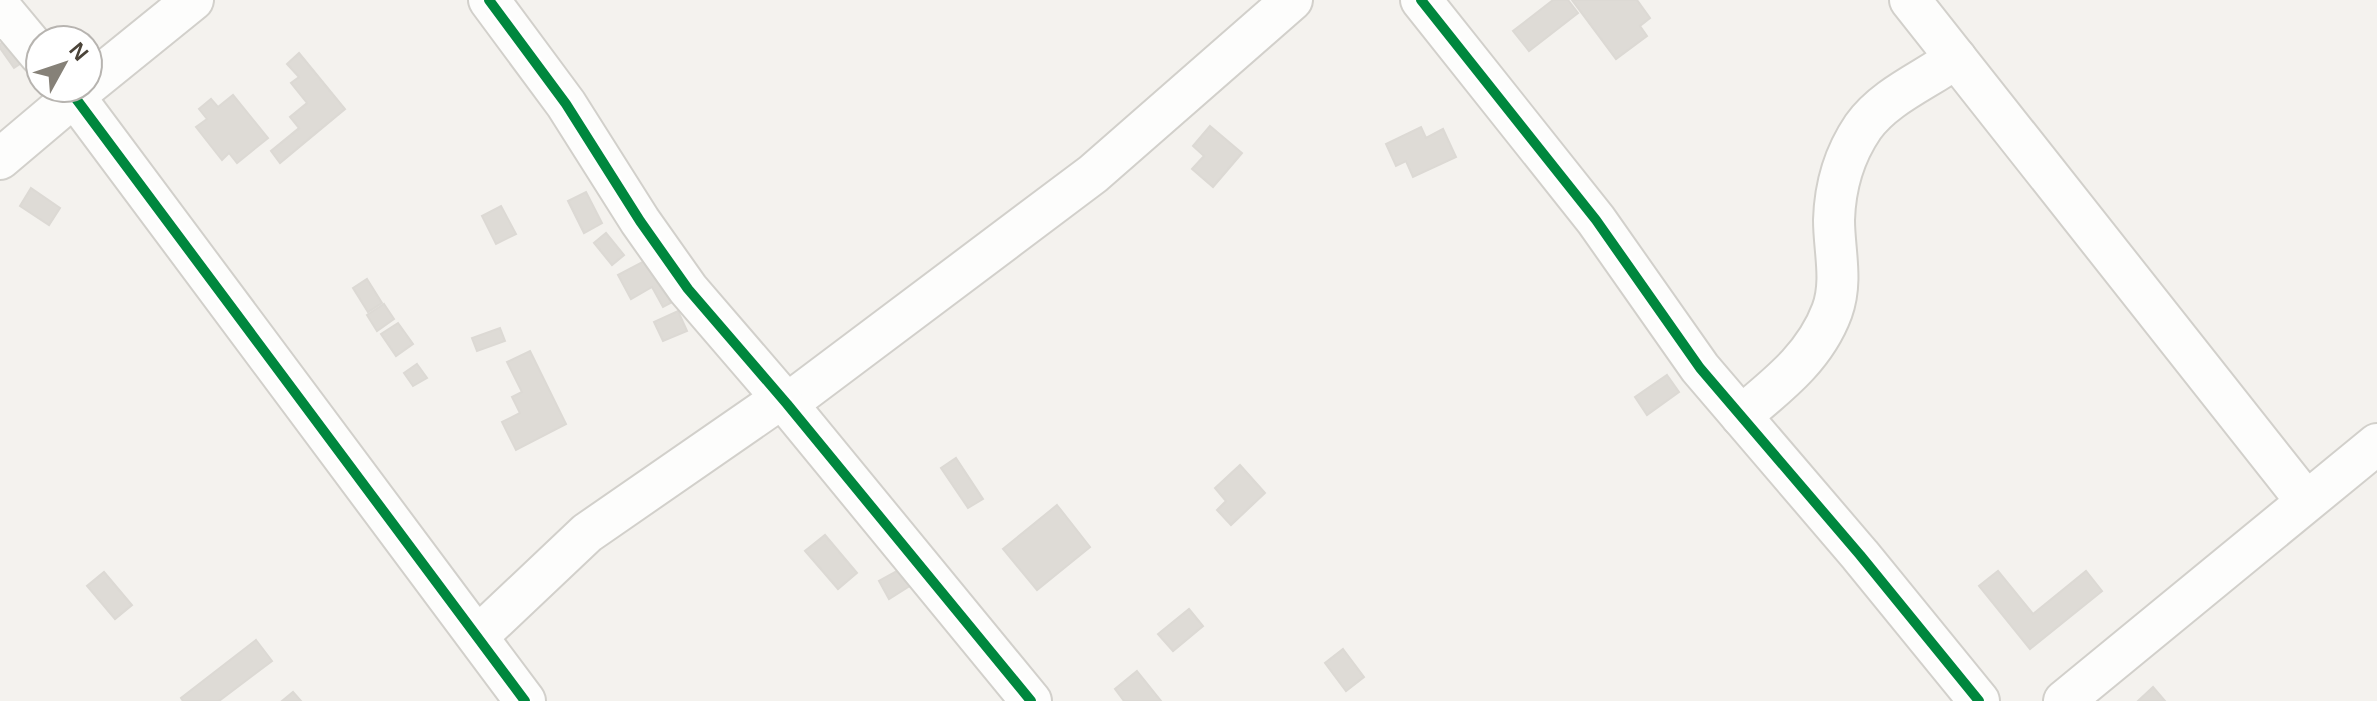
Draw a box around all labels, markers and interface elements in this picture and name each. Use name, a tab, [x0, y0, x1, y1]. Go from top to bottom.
north arrow	[24, 24, 104, 104]
text: N	[64, 37, 94, 66]

